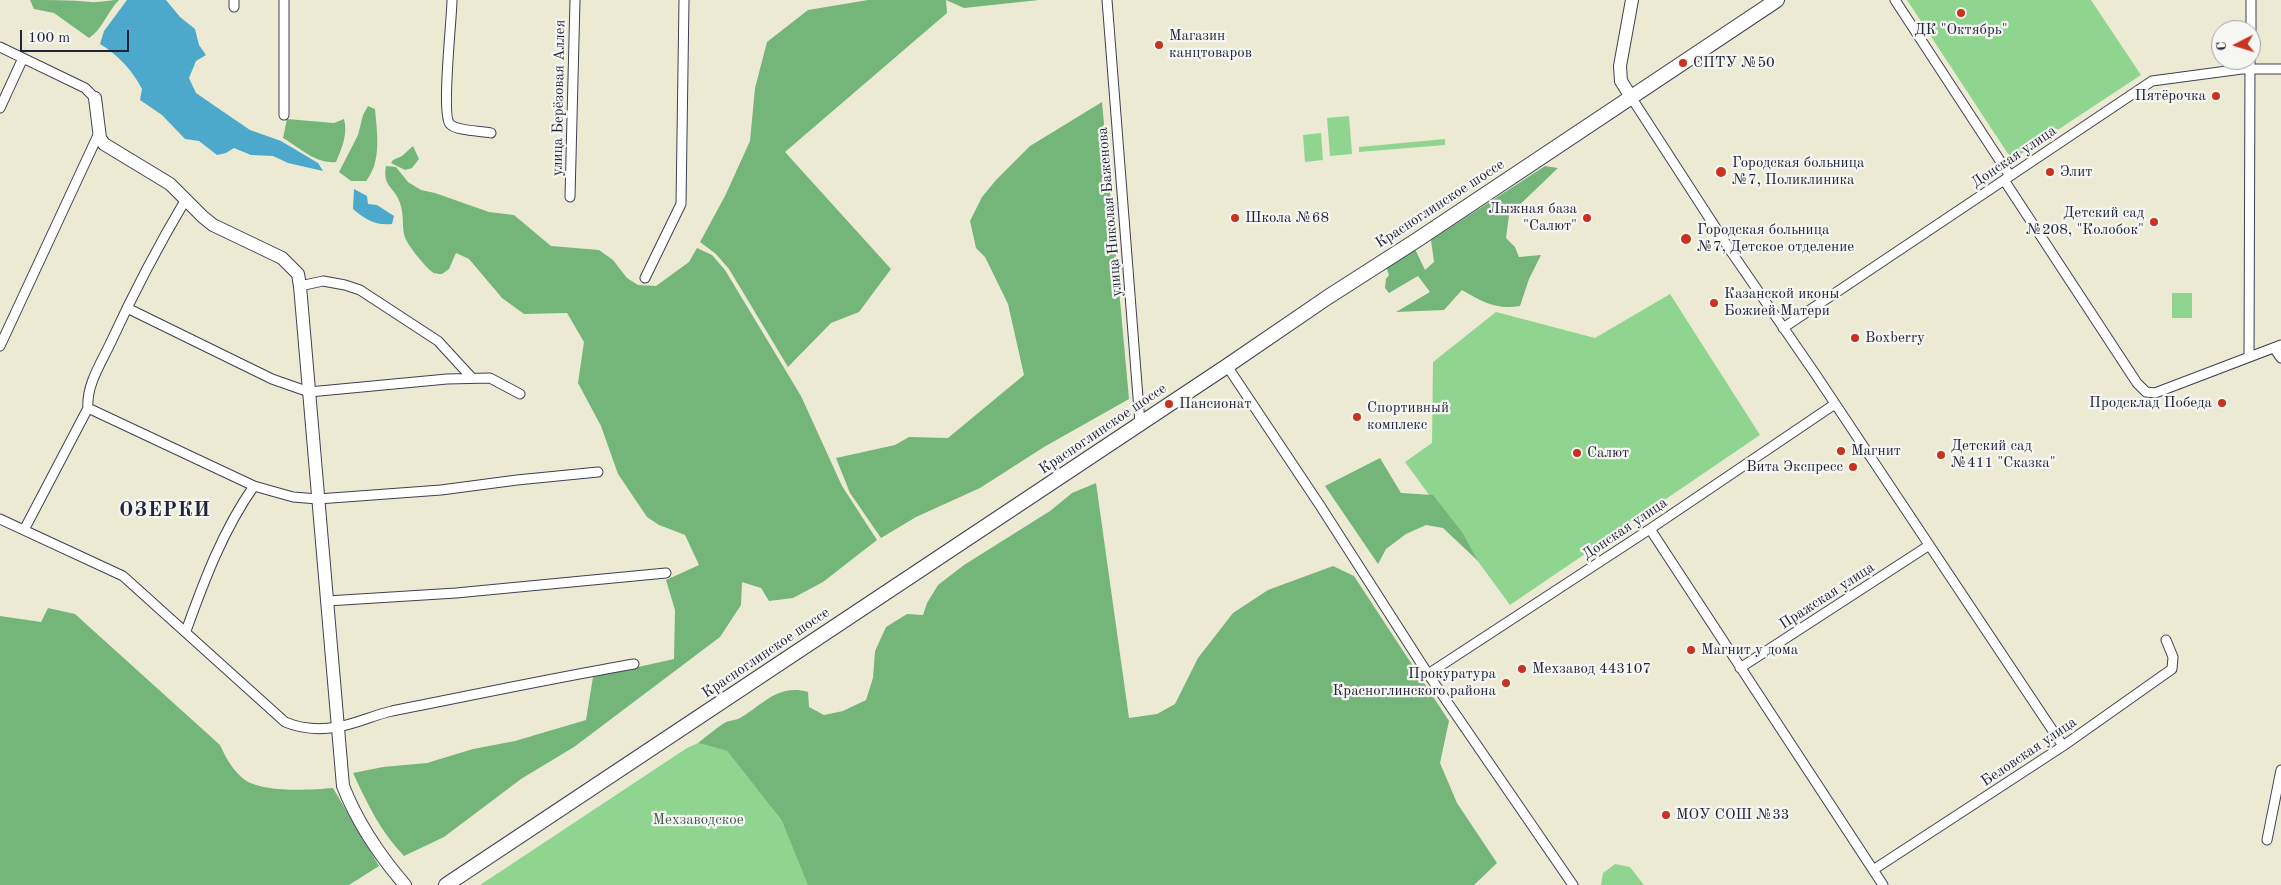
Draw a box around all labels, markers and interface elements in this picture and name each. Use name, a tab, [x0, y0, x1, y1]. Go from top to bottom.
marker: ДК "Октябрь"	[1955, 7, 1967, 19]
scale bar	[22, 20, 131, 52]
street label: улица Берёзовая Аллея	[549, 20, 569, 176]
north arrow	[2211, 20, 2261, 70]
place label: ДК "Октябрь"	[1914, 21, 2008, 39]
place label: Магазин канцтоваров	[1169, 27, 1252, 62]
text: 100 m	[28, 31, 70, 46]
marker: Магазин канцтоваров	[1153, 39, 1165, 51]
text: С	[2215, 41, 2229, 51]
place label: СПТУ №50	[1693, 54, 1775, 72]
marker: СПТУ №50	[1677, 57, 1689, 69]
place label: Пятёрочка	[2135, 87, 2206, 105]
marker: Пятёрочка	[2210, 90, 2222, 102]
street label: Донская улица	[1968, 122, 2060, 192]
street label: улица Николая Баженова	[1094, 126, 1126, 298]
place label: Городская больница №7, Поликлиника	[1732, 154, 1864, 189]
street label: Красноглинское шоссе	[1372, 156, 1508, 252]
place label: Элит	[2060, 163, 2092, 181]
marker: Городская больница №7, Поликлиника	[1714, 165, 1728, 179]
marker: Элит	[2044, 166, 2056, 178]
place label: Лыжная база "Салют"	[1488, 200, 1577, 235]
place label: Детский сад №208, "Колобок"	[2026, 204, 2144, 239]
place label: Школа №68	[1245, 209, 1329, 227]
marker: Школа №68	[1229, 212, 1241, 224]
marker: Лыжная база "Салют"	[1581, 212, 1593, 224]
marker: Детский сад №208, "Колобок"	[2148, 216, 2160, 228]
place label: Городская больница №7, Детское отделение	[1697, 221, 1854, 256]
marker: Городская больница №7, Детское отделение	[1679, 232, 1693, 246]
place label: Казанской иконы Божией Матери	[1724, 285, 1839, 320]
marker: Казанской иконы Божией Матери	[1708, 297, 1720, 309]
place label: Boxberry	[1865, 329, 1925, 347]
marker: Boxberry	[1849, 332, 1861, 344]
street label: Красноглинское шоссе	[1036, 380, 1170, 478]
place label: Продсклад Победа	[2089, 394, 2212, 412]
place label: Пансионат	[1179, 395, 1251, 413]
marker: Продсклад Победа	[2216, 397, 2228, 409]
marker: Пансионат	[1163, 398, 1175, 410]
place label: Спортивный комплекс	[1367, 399, 1449, 434]
marker: Спортивный комплекс	[1351, 411, 1363, 423]
place label: Детский сад №411 "Сказка"	[1951, 437, 2056, 472]
place label: Магнит	[1851, 442, 1901, 460]
place label: Салют	[1587, 444, 1629, 462]
marker: Магнит	[1835, 445, 1847, 457]
marker: Салют	[1571, 447, 1583, 459]
marker: Детский сад №411 "Сказка"	[1935, 449, 1947, 461]
place label: Вита Экспресс	[1746, 458, 1843, 476]
marker: Вита Экспресс	[1847, 461, 1859, 473]
street label: Донская улица	[1579, 494, 1671, 564]
district label: ОЗЕРКИ	[118, 499, 212, 523]
street label: Пражская улица	[1776, 559, 1878, 633]
street label: Красноглинское шоссе	[699, 604, 833, 702]
place label: Магнит у дома	[1701, 641, 1798, 659]
marker: Магнит у дома	[1685, 644, 1697, 656]
place label: Мехзавод 443107	[1532, 660, 1651, 678]
marker: Мехзавод 443107	[1516, 663, 1528, 675]
place label: Прокуратура Красноглинского района	[1332, 665, 1496, 700]
marker: Прокуратура Красноглинского района	[1500, 677, 1512, 689]
street label: Беловская улица	[1978, 713, 2080, 791]
place label: МОУ СОШ №33	[1676, 806, 1790, 824]
marker: МОУ СОШ №33	[1660, 809, 1672, 821]
park label: Мехзаводское	[652, 811, 744, 829]

